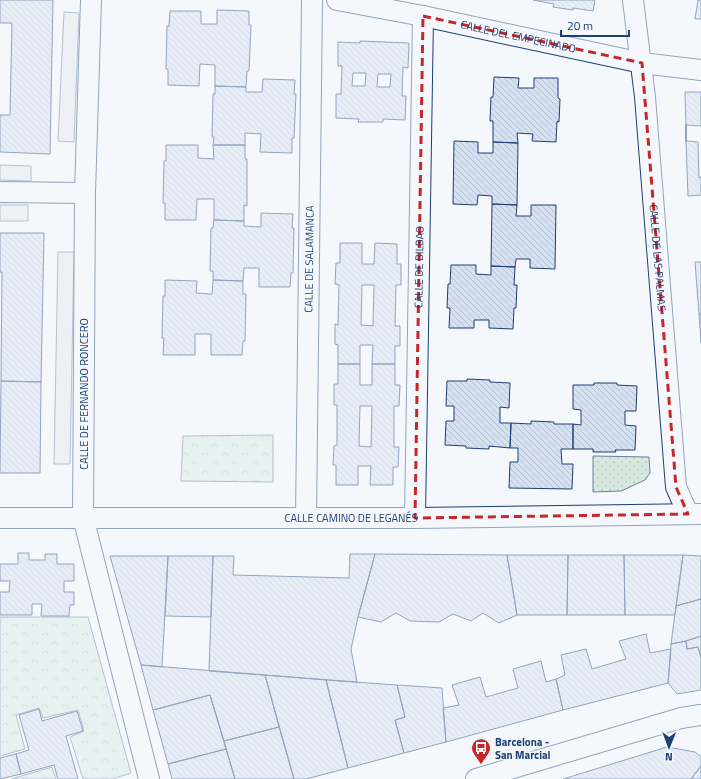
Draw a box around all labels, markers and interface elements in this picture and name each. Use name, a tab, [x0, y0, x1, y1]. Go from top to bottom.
scale bar	[561, 12, 629, 38]
street label: CALLE DEL EMPECINADO	[459, 16, 577, 57]
text: 20 m	[567, 16, 593, 35]
street label: CALLE DE LAS PALMAS	[646, 204, 670, 312]
street label: CALLE DE SALAMANCA	[300, 205, 318, 313]
street label: CALLE DE BILBAO	[410, 226, 428, 308]
street label: CALLE DE FERNANDO RONCERO	[76, 318, 92, 470]
street label: CALLE CAMINO DE LEGANÉS	[285, 510, 418, 526]
north arrow	[649, 727, 689, 767]
place label: Barcelona - San Marcial	[495, 734, 551, 763]
bus stop icon: Barcelona - San Marcial	[470, 737, 492, 765]
text: N	[665, 749, 673, 765]

